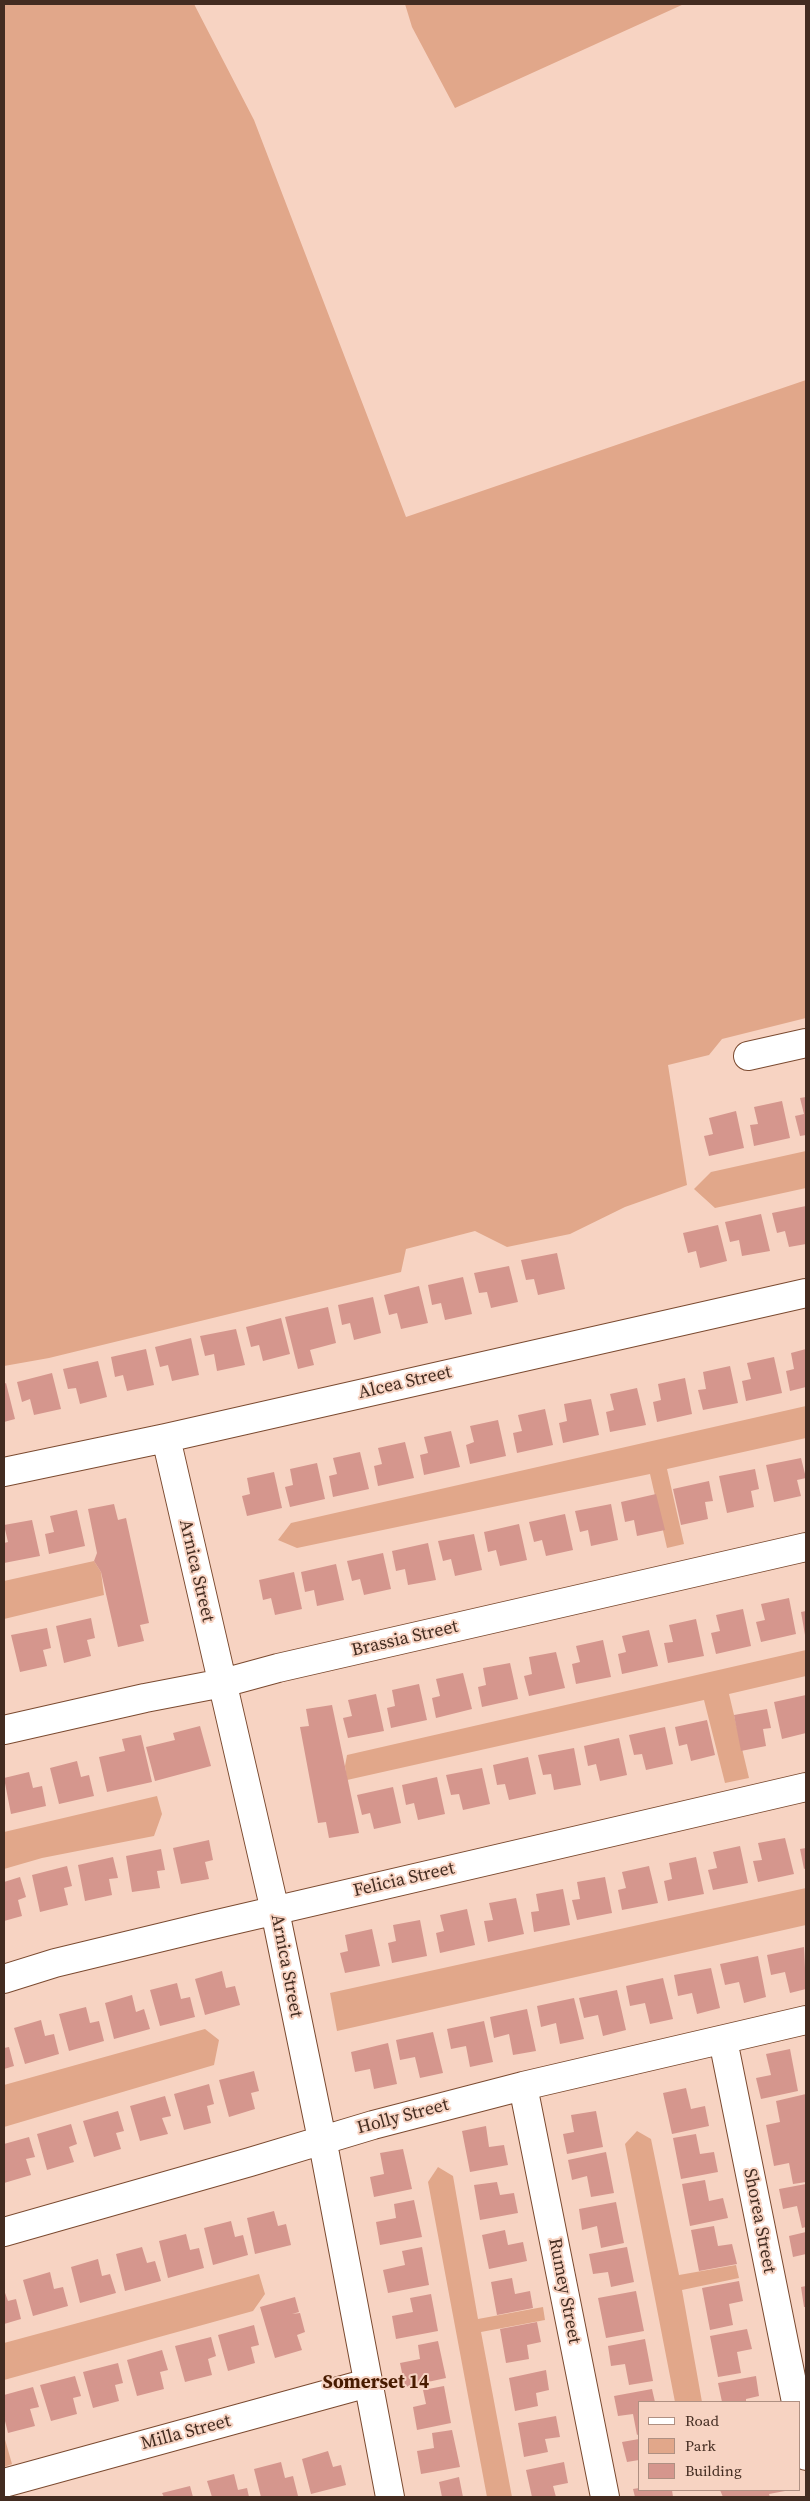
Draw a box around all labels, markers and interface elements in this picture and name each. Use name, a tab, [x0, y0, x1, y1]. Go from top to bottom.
street label: Alcea Street	[356, 1362, 454, 1404]
street label: Arnica Street	[174, 1518, 218, 1624]
street label: Brassia Street	[350, 1616, 460, 1662]
street label: Felicia Street	[351, 1858, 457, 1902]
street label: Arnica Street	[265, 1913, 307, 2019]
street label: Holly Street	[355, 2094, 451, 2140]
street label: Shorea Street	[738, 2167, 780, 2275]
street label: Rumey Street	[543, 2236, 585, 2346]
district label: Somerset 14	[323, 2372, 429, 2394]
legend	[638, 2401, 800, 2491]
text: Road	[685, 2410, 719, 2431]
street label: Milla Street	[139, 2411, 233, 2455]
text: Park	[685, 2435, 716, 2456]
text: Building	[685, 2460, 742, 2481]

